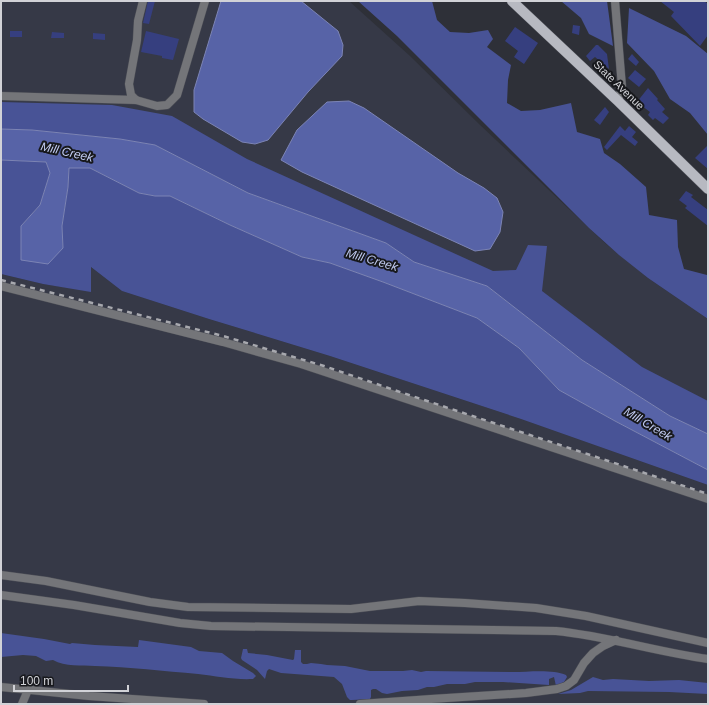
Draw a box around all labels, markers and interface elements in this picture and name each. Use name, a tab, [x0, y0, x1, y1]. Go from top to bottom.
street label: State Avenue	[591, 58, 647, 112]
water label: Mill Creek	[39, 139, 96, 165]
water label: Mill Creek	[344, 246, 401, 274]
water label: Mill Creek	[622, 404, 675, 444]
scale bar	[14, 667, 128, 693]
text: 100 m	[20, 674, 53, 688]

